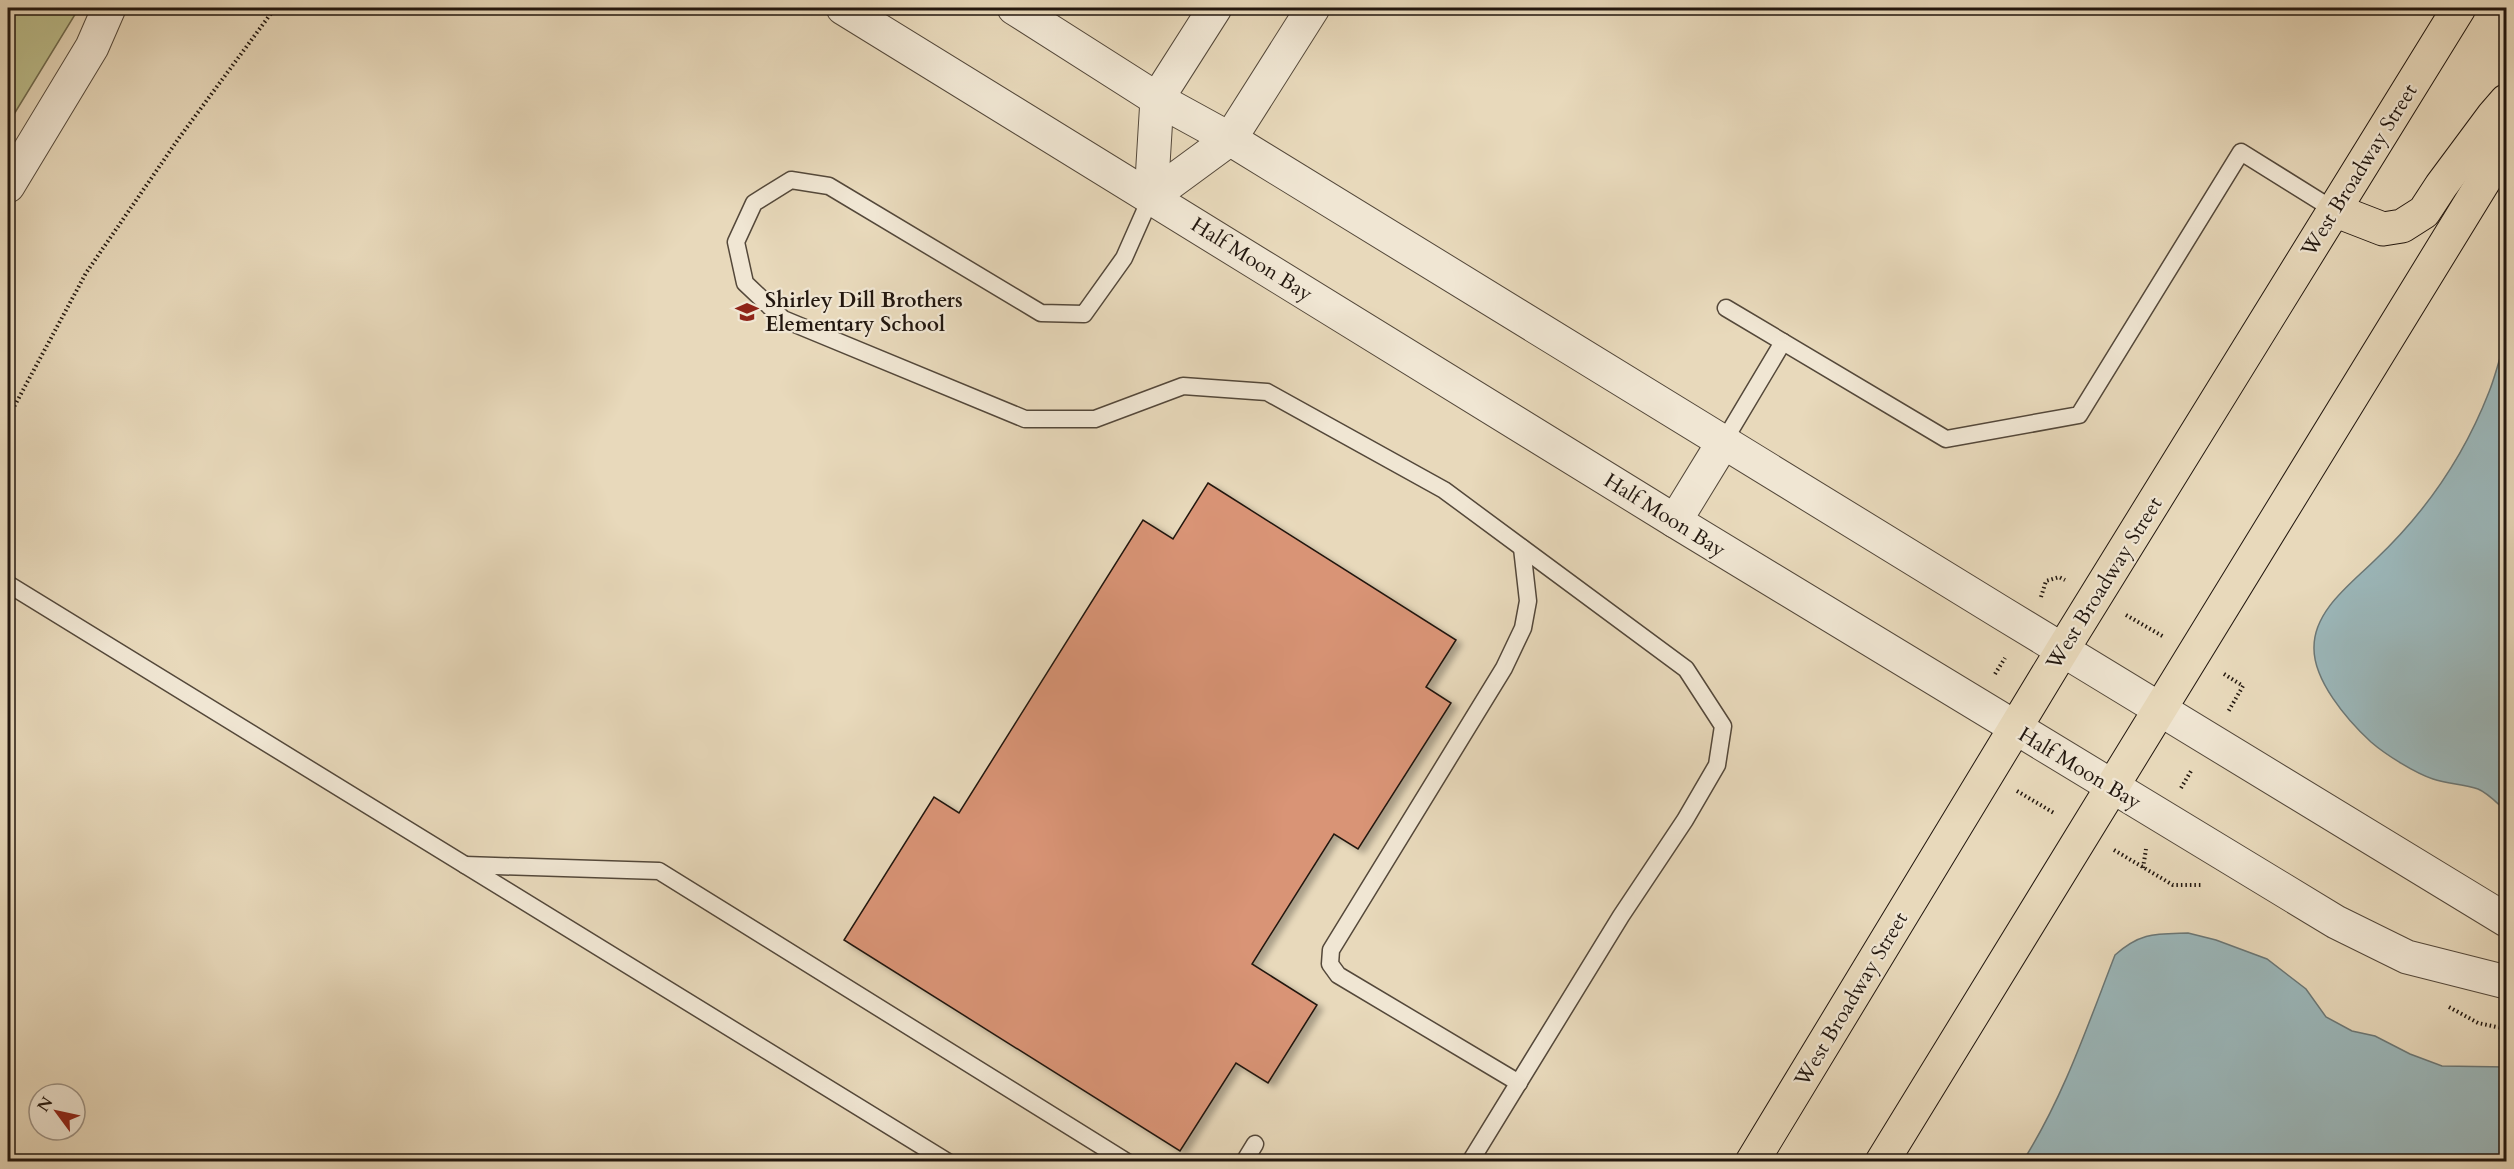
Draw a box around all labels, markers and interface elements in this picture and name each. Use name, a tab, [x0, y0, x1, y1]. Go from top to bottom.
street label: West Broadway Street	[2294, 78, 2425, 263]
street label: Half Moon Bay	[1185, 210, 1318, 308]
place label: Shirley Dill Brothers Elementary School	[765, 286, 963, 339]
school or university icon: Shirley Dill Brothers Elementary School	[734, 299, 760, 325]
street label: Half Moon Bay	[1598, 466, 1731, 564]
street label: West Broadway Street	[2039, 491, 2170, 676]
street label: Half Moon Bay	[2013, 720, 2147, 817]
street label: West Broadway Street	[1787, 906, 1915, 1093]
north arrow	[27, 1082, 87, 1142]
text: N	[32, 1092, 58, 1116]

